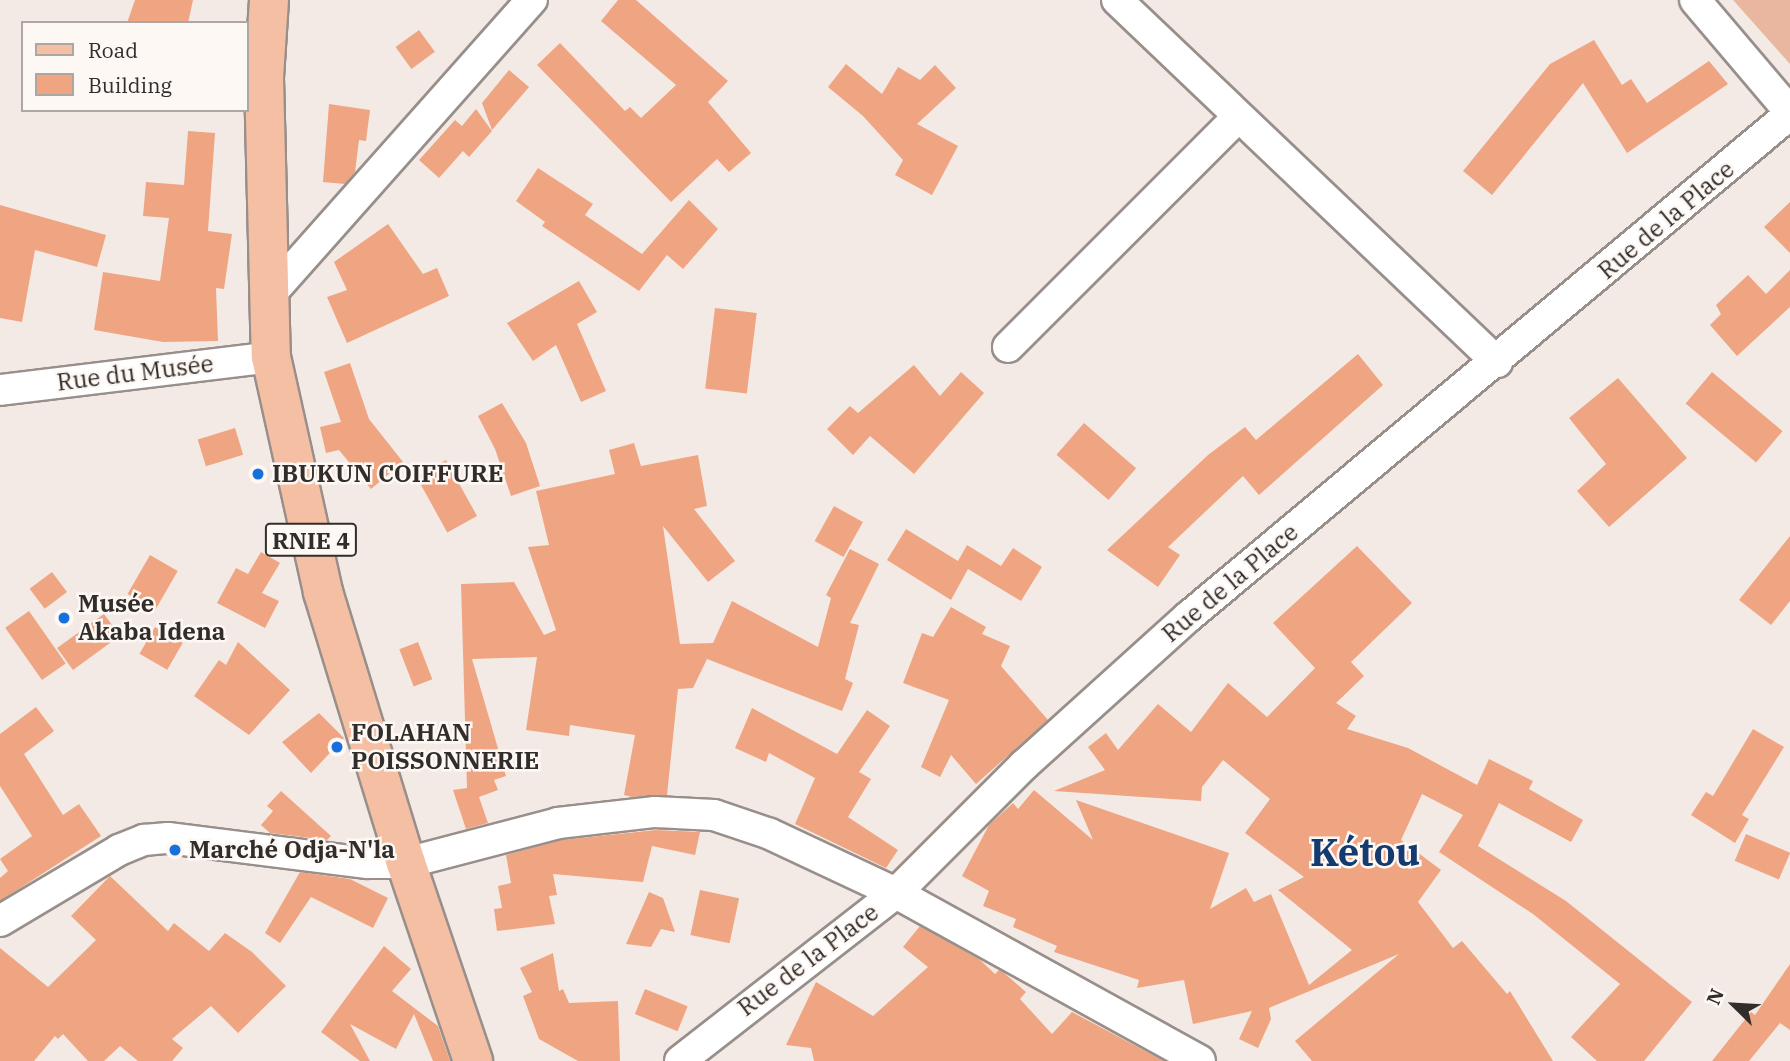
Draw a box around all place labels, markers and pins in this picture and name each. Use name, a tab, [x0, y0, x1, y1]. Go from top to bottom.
place label: IBUKUN COIFFURE	[272, 460, 504, 488]
marker: IBUKUN COIFFURE	[250, 466, 266, 482]
place label: Musée Akaba Idena	[78, 590, 226, 646]
marker: Musée Akaba Idena	[56, 610, 72, 626]
place label: FOLAHAN POISSONNERIE	[351, 719, 539, 775]
marker: FOLAHAN POISSONNERIE	[329, 739, 345, 755]
place label: Marché Odja-N'la	[189, 836, 395, 864]
marker: Marché Odja-N'la	[167, 842, 183, 858]

